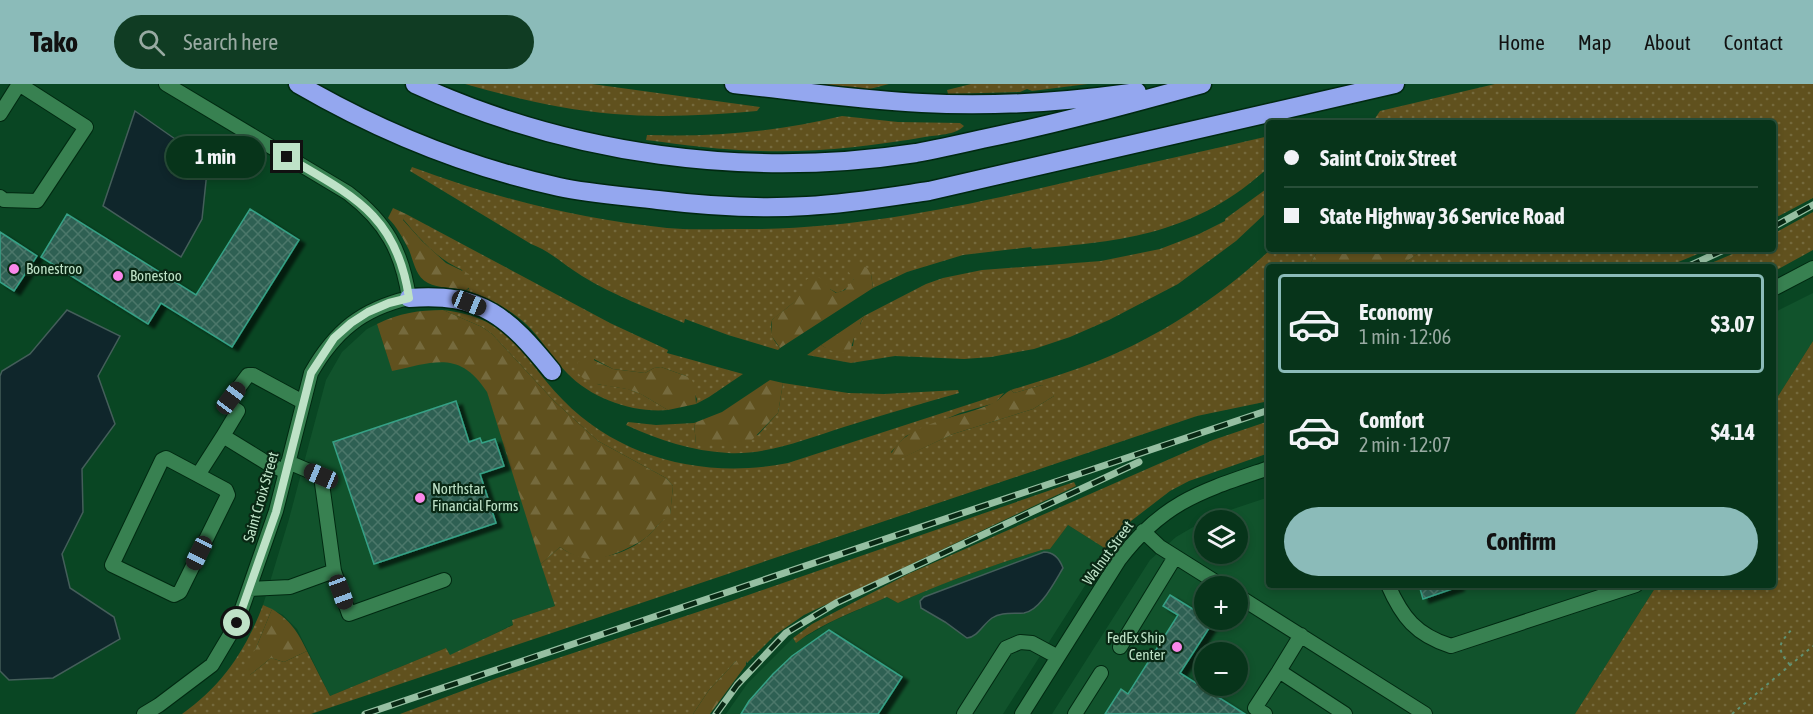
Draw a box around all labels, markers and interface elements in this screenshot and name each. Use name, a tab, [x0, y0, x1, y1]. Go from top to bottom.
search box	[114, 15, 534, 69]
text: Tako	[30, 26, 78, 58]
icon: search	[135, 26, 168, 59]
text: Search here	[183, 29, 278, 55]
text: Home	[1498, 30, 1545, 54]
text: Map	[1578, 30, 1612, 54]
text: About	[1645, 30, 1691, 54]
text: Contact	[1724, 30, 1783, 54]
callout: 1 min	[167, 136, 266, 178]
route end	[273, 143, 300, 170]
text: 1 min	[195, 145, 236, 168]
text: Saint Croix Street	[1320, 145, 1457, 171]
text: State Highway 36 Service Road	[1320, 203, 1565, 229]
place label: Bonestroo	[26, 260, 82, 277]
marker: Bonestroo	[7, 262, 21, 276]
place label: Bonestoo	[130, 267, 182, 284]
marker: Bonestoo	[111, 269, 125, 283]
car	[449, 288, 489, 318]
icon: car	[1287, 297, 1341, 351]
text: Economy	[1359, 299, 1433, 325]
text: $3.07	[1711, 311, 1755, 337]
text: 1 min · 12:06	[1359, 325, 1451, 348]
car	[213, 378, 249, 418]
icon: car	[1287, 405, 1341, 459]
text: Comfort	[1359, 407, 1424, 433]
text: $4.14	[1711, 419, 1755, 445]
text: 2 min · 12:07	[1359, 433, 1451, 456]
street label: Saint Croix Street	[240, 450, 282, 544]
car	[301, 461, 341, 491]
place label: Northstar Financial Forms	[432, 480, 518, 514]
marker: Northstar Financial Forms	[413, 491, 427, 505]
button: Confirm	[1284, 507, 1758, 576]
map controls	[1194, 510, 1248, 696]
button: layers	[1194, 510, 1248, 564]
street label: Walnut Street	[1079, 517, 1137, 588]
car	[183, 533, 215, 573]
car	[326, 572, 356, 612]
button: +	[1194, 576, 1248, 630]
route start	[223, 609, 250, 636]
place label: FedEx Ship Center	[1107, 629, 1166, 663]
marker: FedEx Ship Center	[1170, 640, 1184, 654]
button: −	[1194, 642, 1248, 696]

